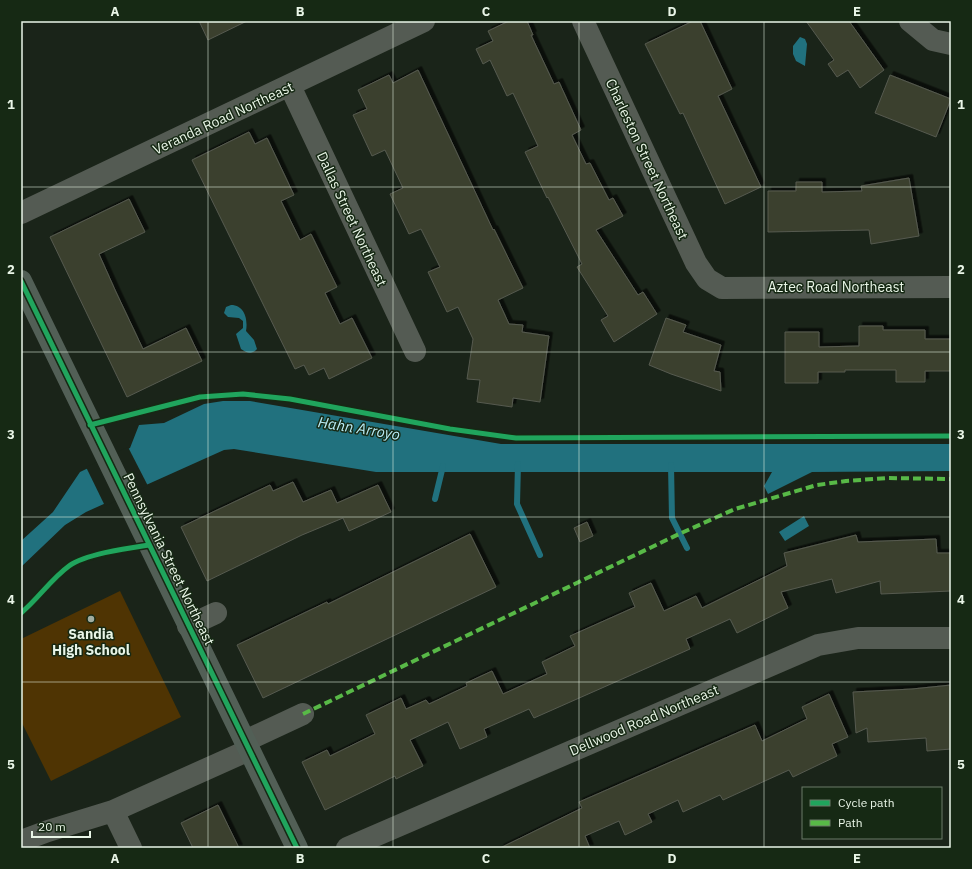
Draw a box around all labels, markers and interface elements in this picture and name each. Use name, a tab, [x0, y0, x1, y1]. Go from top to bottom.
text: A	[111, 3, 120, 20]
text: B	[296, 3, 305, 20]
text: C	[482, 3, 491, 20]
text: D	[667, 3, 677, 20]
text: E	[853, 3, 861, 20]
street label: Charleston Street Northeast	[602, 76, 692, 243]
street label: Veranda Road Northeast	[150, 77, 296, 159]
text: 1	[7, 96, 15, 113]
text: 1	[957, 96, 965, 113]
street label: Dallas Street Northeast	[313, 149, 391, 289]
text: 2	[7, 261, 15, 278]
text: 2	[957, 261, 965, 278]
street label: Aztec Road Northeast	[768, 278, 904, 296]
water label: Hahn Arroyo	[317, 412, 401, 444]
text: 3	[7, 426, 15, 443]
text: 3	[957, 426, 965, 443]
street label: Pennsylvania Street Northeast	[119, 470, 219, 648]
text: 4	[7, 591, 15, 608]
text: 4	[957, 591, 965, 608]
marker: Sandia High School	[86, 614, 96, 624]
place label: Sandia High School	[52, 625, 130, 659]
street label: Dellwood Road Northeast	[567, 680, 721, 760]
text: 5	[7, 756, 15, 773]
text: 5	[957, 756, 965, 773]
legend	[802, 787, 942, 839]
text: Cycle path	[838, 795, 895, 810]
scale bar	[32, 813, 90, 839]
text: Path	[838, 815, 863, 830]
text: 20 m	[38, 819, 66, 834]
text: A	[111, 850, 120, 867]
text: B	[296, 850, 305, 867]
text: C	[482, 850, 491, 867]
text: D	[667, 850, 677, 867]
text: E	[853, 850, 861, 867]

